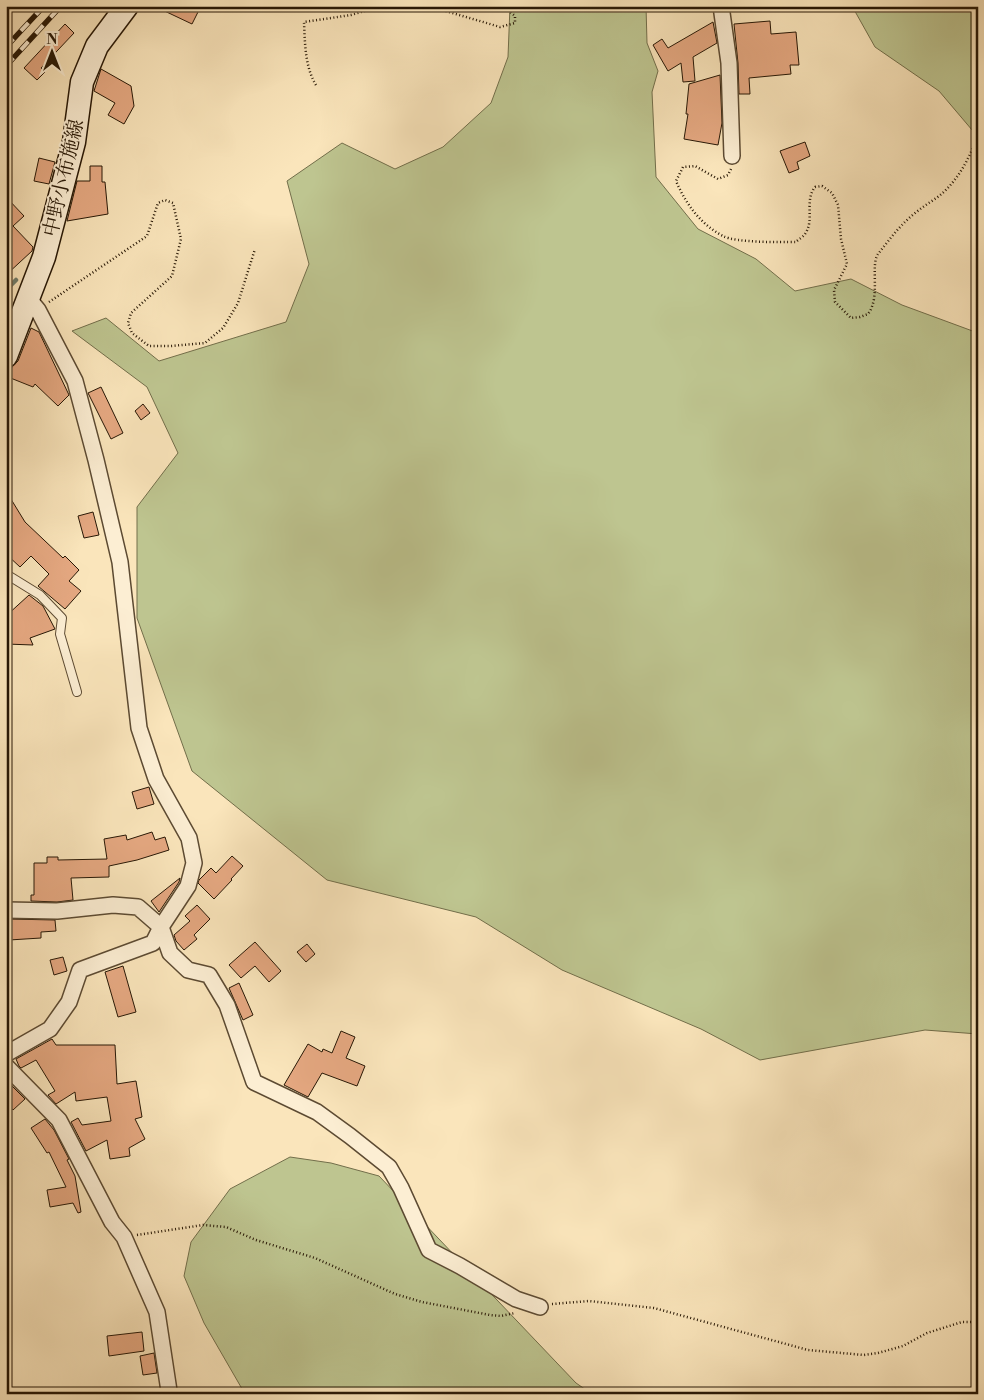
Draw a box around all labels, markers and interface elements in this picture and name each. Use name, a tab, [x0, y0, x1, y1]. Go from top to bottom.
north arrow	[28, 28, 78, 78]
text: N	[46, 31, 58, 49]
street label: 中野小布施線	[39, 117, 90, 240]

